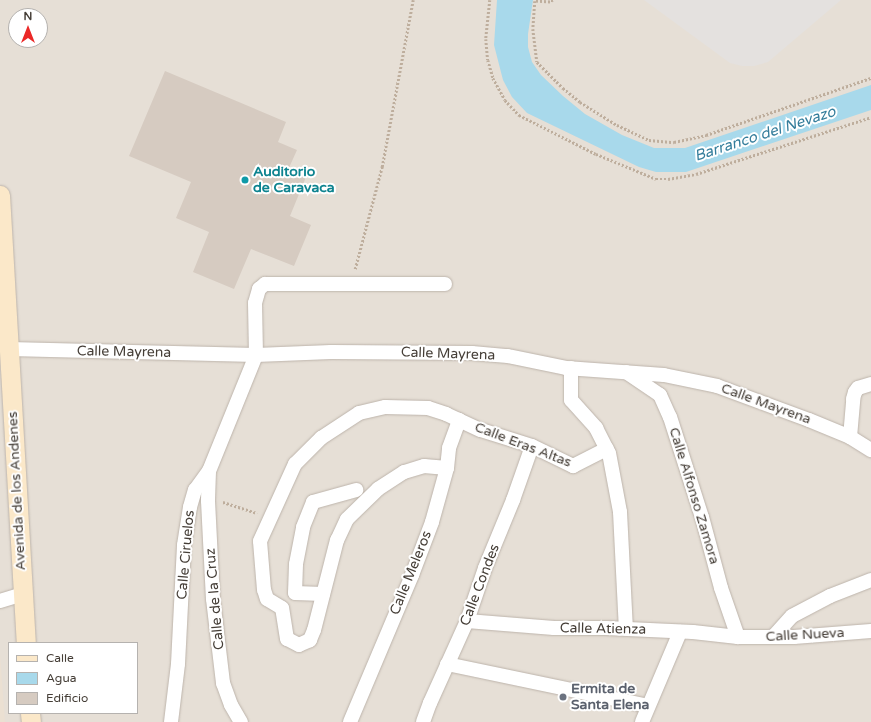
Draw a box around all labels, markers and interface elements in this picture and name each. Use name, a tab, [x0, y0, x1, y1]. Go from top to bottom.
north arrow	[8, 8, 48, 48]
text: N	[24, 10, 32, 23]
water label: Barranco del Nevazo	[692, 103, 838, 165]
place label: Auditorio de Caravaca	[253, 164, 335, 196]
marker: Auditorio de Caravaca	[240, 175, 250, 185]
street label: Calle Mayrena	[77, 343, 171, 361]
street label: Calle Mayrena	[401, 344, 495, 364]
street label: Calle Mayrena	[719, 380, 813, 428]
street label: Avenida de los Andenes	[4, 411, 30, 571]
street label: Calle Eras Altas	[472, 419, 574, 471]
street label: Calle Alfonso Zamora	[665, 426, 723, 566]
street label: Calle Ciruelos	[174, 509, 198, 601]
street label: Calle Meleros	[387, 529, 435, 617]
street label: Calle Condes	[457, 542, 503, 628]
street label: Calle de la Cruz	[202, 547, 228, 651]
street label: Calle Atienza	[560, 620, 646, 638]
street label: Calle Nueva	[765, 625, 845, 645]
legend	[8, 642, 138, 714]
text: Calle	[46, 651, 74, 665]
text: Agua	[46, 671, 76, 685]
place label: Ermita de Santa Elena	[571, 681, 649, 714]
text: Edificio	[46, 691, 88, 705]
marker: Ermita de Santa Elena	[558, 692, 568, 702]

